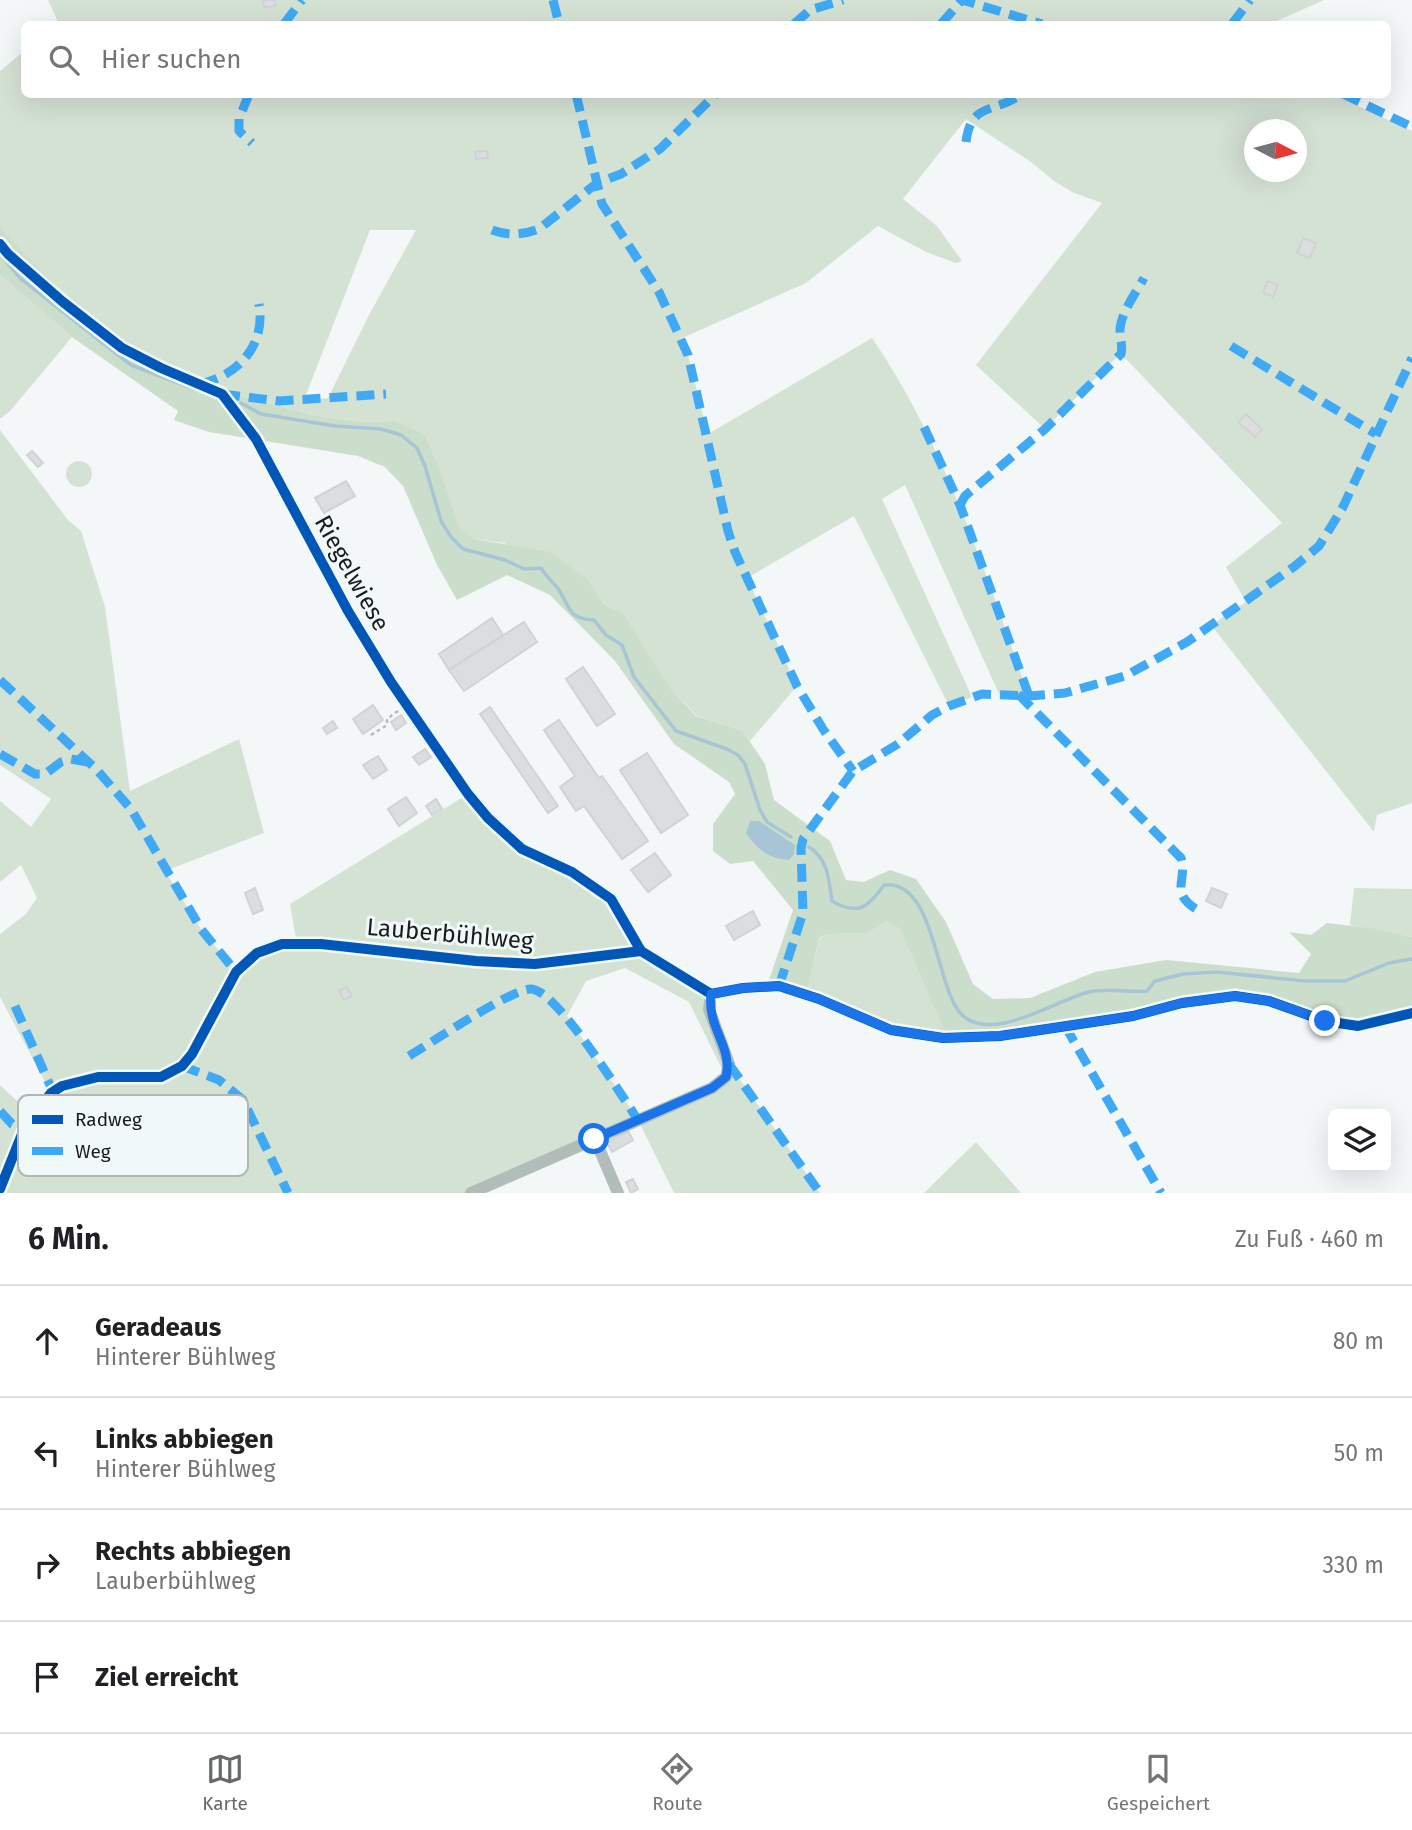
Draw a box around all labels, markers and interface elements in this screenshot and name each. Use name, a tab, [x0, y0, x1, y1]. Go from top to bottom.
search box	[21, 21, 1391, 98]
icon: search	[45, 41, 83, 79]
text: Hier suchen	[101, 44, 241, 75]
north arrow	[1244, 119, 1307, 182]
street label: Riegelwiese	[309, 510, 395, 636]
street label: Lauberbühlweg	[365, 913, 535, 955]
route end	[1309, 1005, 1340, 1036]
legend	[18, 1095, 248, 1176]
text: Radweg	[75, 1108, 142, 1131]
map controls	[1328, 1109, 1391, 1172]
button: layers	[1328, 1109, 1391, 1172]
route start	[578, 1123, 609, 1154]
text: Weg	[75, 1140, 111, 1163]
text: 6 Min.	[28, 1221, 109, 1257]
text: Zu Fuß · 460 m	[1235, 1225, 1384, 1253]
text: Geradeaus	[95, 1312, 221, 1343]
icon: ahead	[28, 1322, 66, 1360]
text: 80 m	[1333, 1327, 1384, 1355]
text: Hinterer Bühlweg	[95, 1343, 275, 1371]
text: Links abbiegen	[95, 1424, 274, 1455]
icon: left	[28, 1434, 66, 1472]
text: 50 m	[1334, 1439, 1384, 1467]
text: Hinterer Bühlweg	[95, 1455, 275, 1483]
text: Rechts abbiegen	[95, 1536, 291, 1567]
icon: right	[28, 1546, 66, 1584]
text: 330 m	[1322, 1551, 1384, 1579]
text: Lauberbühlweg	[95, 1567, 255, 1595]
icon: arrive	[28, 1658, 66, 1696]
text: Ziel erreicht	[95, 1662, 238, 1693]
tab: Karte	[202, 1750, 248, 1815]
tab: Route	[652, 1750, 702, 1815]
tab: Gespeichert	[1107, 1750, 1210, 1815]

